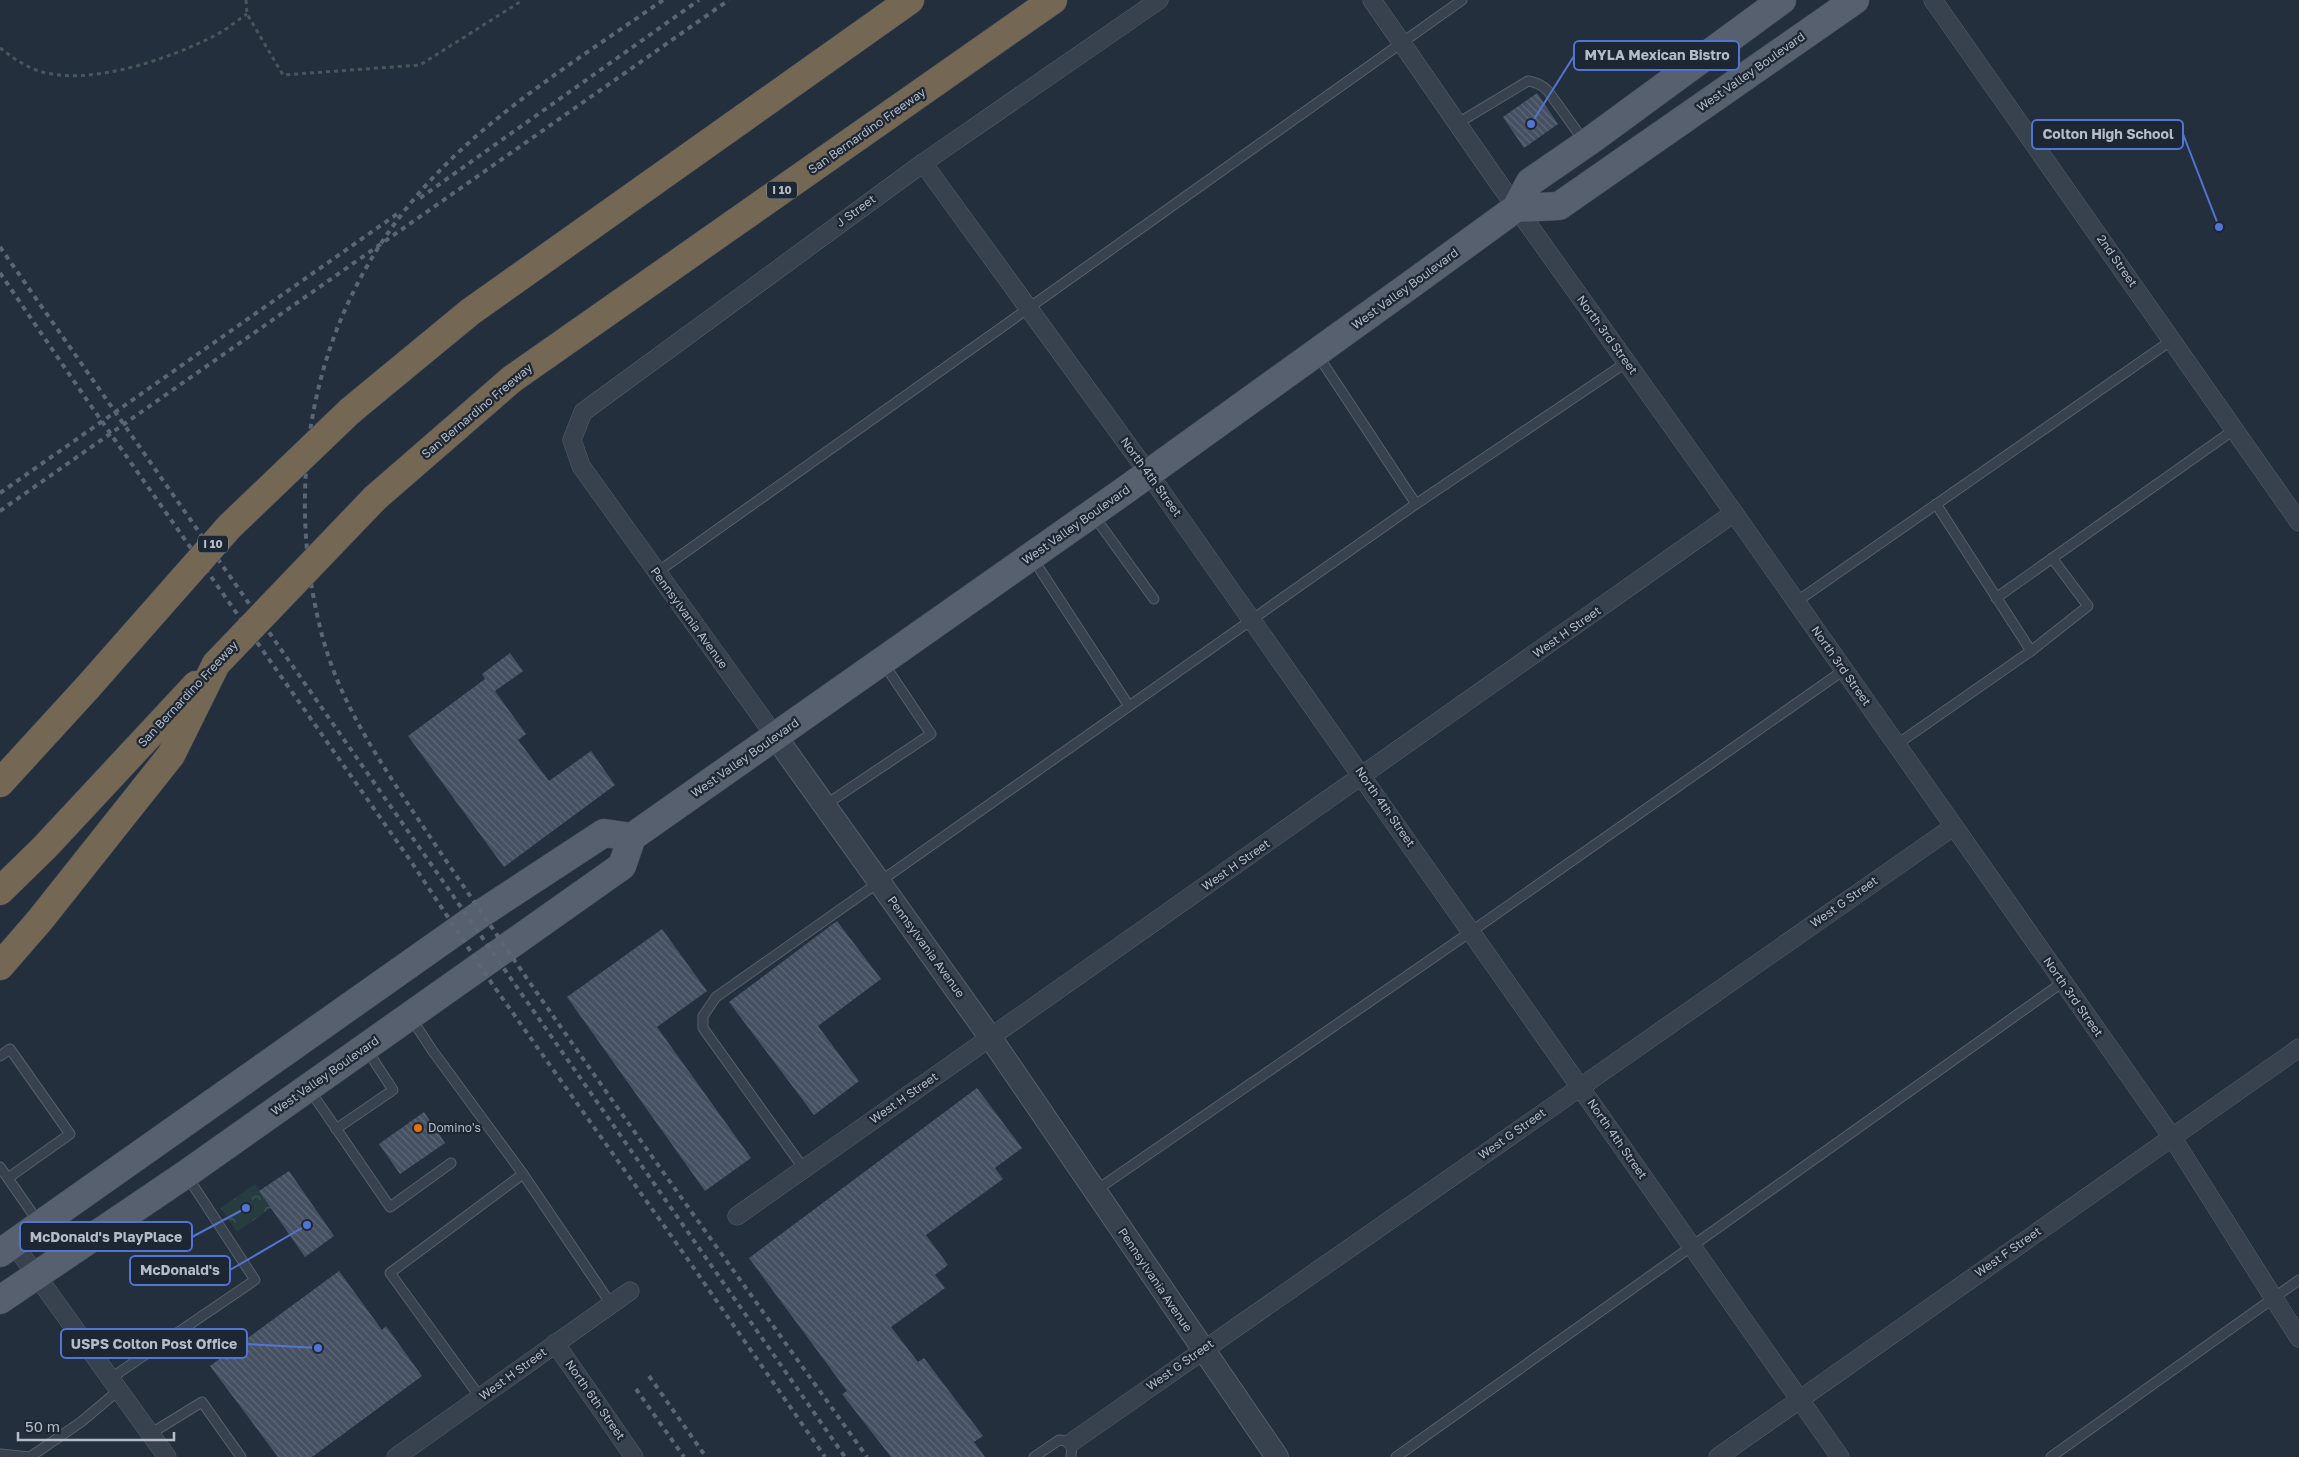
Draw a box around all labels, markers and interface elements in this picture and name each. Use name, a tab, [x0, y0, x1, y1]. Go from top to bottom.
street label: West Valley Boulevard	[1694, 29, 1808, 115]
callout: MYLA Mexican Bistro	[1574, 41, 1739, 70]
text: MYLA Mexican Bistro	[1584, 46, 1730, 63]
street label: San Bernardino Freeway	[805, 84, 928, 177]
callout: Colton High School	[2032, 120, 2183, 149]
text: Colton High School	[2042, 125, 2174, 142]
road number: I 10	[767, 182, 797, 198]
street label: J Street	[833, 191, 879, 230]
street label: 2nd Street	[2094, 232, 2141, 290]
street label: West Valley Boulevard	[1348, 245, 1461, 332]
street label: North 3rd Street	[1574, 292, 1641, 377]
street label: San Bernardino Freeway	[418, 360, 535, 461]
street label: North 4th Street	[1118, 434, 1185, 519]
street label: West Valley Boulevard	[1019, 482, 1133, 568]
road number: I 10	[198, 536, 228, 552]
street label: Pennsylvania Avenue	[647, 564, 731, 671]
street label: West H Street	[1530, 602, 1604, 661]
street label: North 3rd Street	[1808, 623, 1875, 709]
street label: San Bernardino Freeway	[135, 637, 241, 750]
street label: West Valley Boulevard	[688, 715, 802, 801]
street label: North 4th Street	[1352, 764, 1419, 850]
street label: West H Street	[1199, 835, 1273, 894]
street label: West G Street	[1807, 873, 1881, 930]
street label: Pennsylvania Avenue	[884, 893, 968, 1000]
street label: North 3rd Street	[2040, 954, 2107, 1040]
street label: West Valley Boulevard	[268, 1033, 382, 1119]
street label: West H Street	[867, 1068, 941, 1127]
street label: North 4th Street	[1584, 1096, 1651, 1182]
street label: West G Street	[1475, 1105, 1549, 1162]
place label: Domino's	[428, 1120, 481, 1135]
marker: Domino's	[412, 1122, 424, 1134]
callout: McDonald's PlayPlace	[20, 1222, 192, 1251]
street label: West F Street	[1972, 1223, 2044, 1280]
street label: Pennsylvania Avenue	[1115, 1225, 1196, 1335]
text: McDonald's PlayPlace	[30, 1228, 182, 1245]
callout: McDonald's	[130, 1256, 230, 1285]
text: McDonald's	[140, 1261, 220, 1278]
callout: USPS Colton Post Office	[61, 1329, 247, 1358]
text: USPS Colton Post Office	[71, 1335, 237, 1352]
street label: West G Street	[1143, 1336, 1217, 1393]
street label: West H Street	[476, 1344, 550, 1403]
street label: North 6th Street	[562, 1357, 629, 1443]
scale bar	[18, 1410, 174, 1442]
text: 50 m	[25, 1417, 60, 1435]

